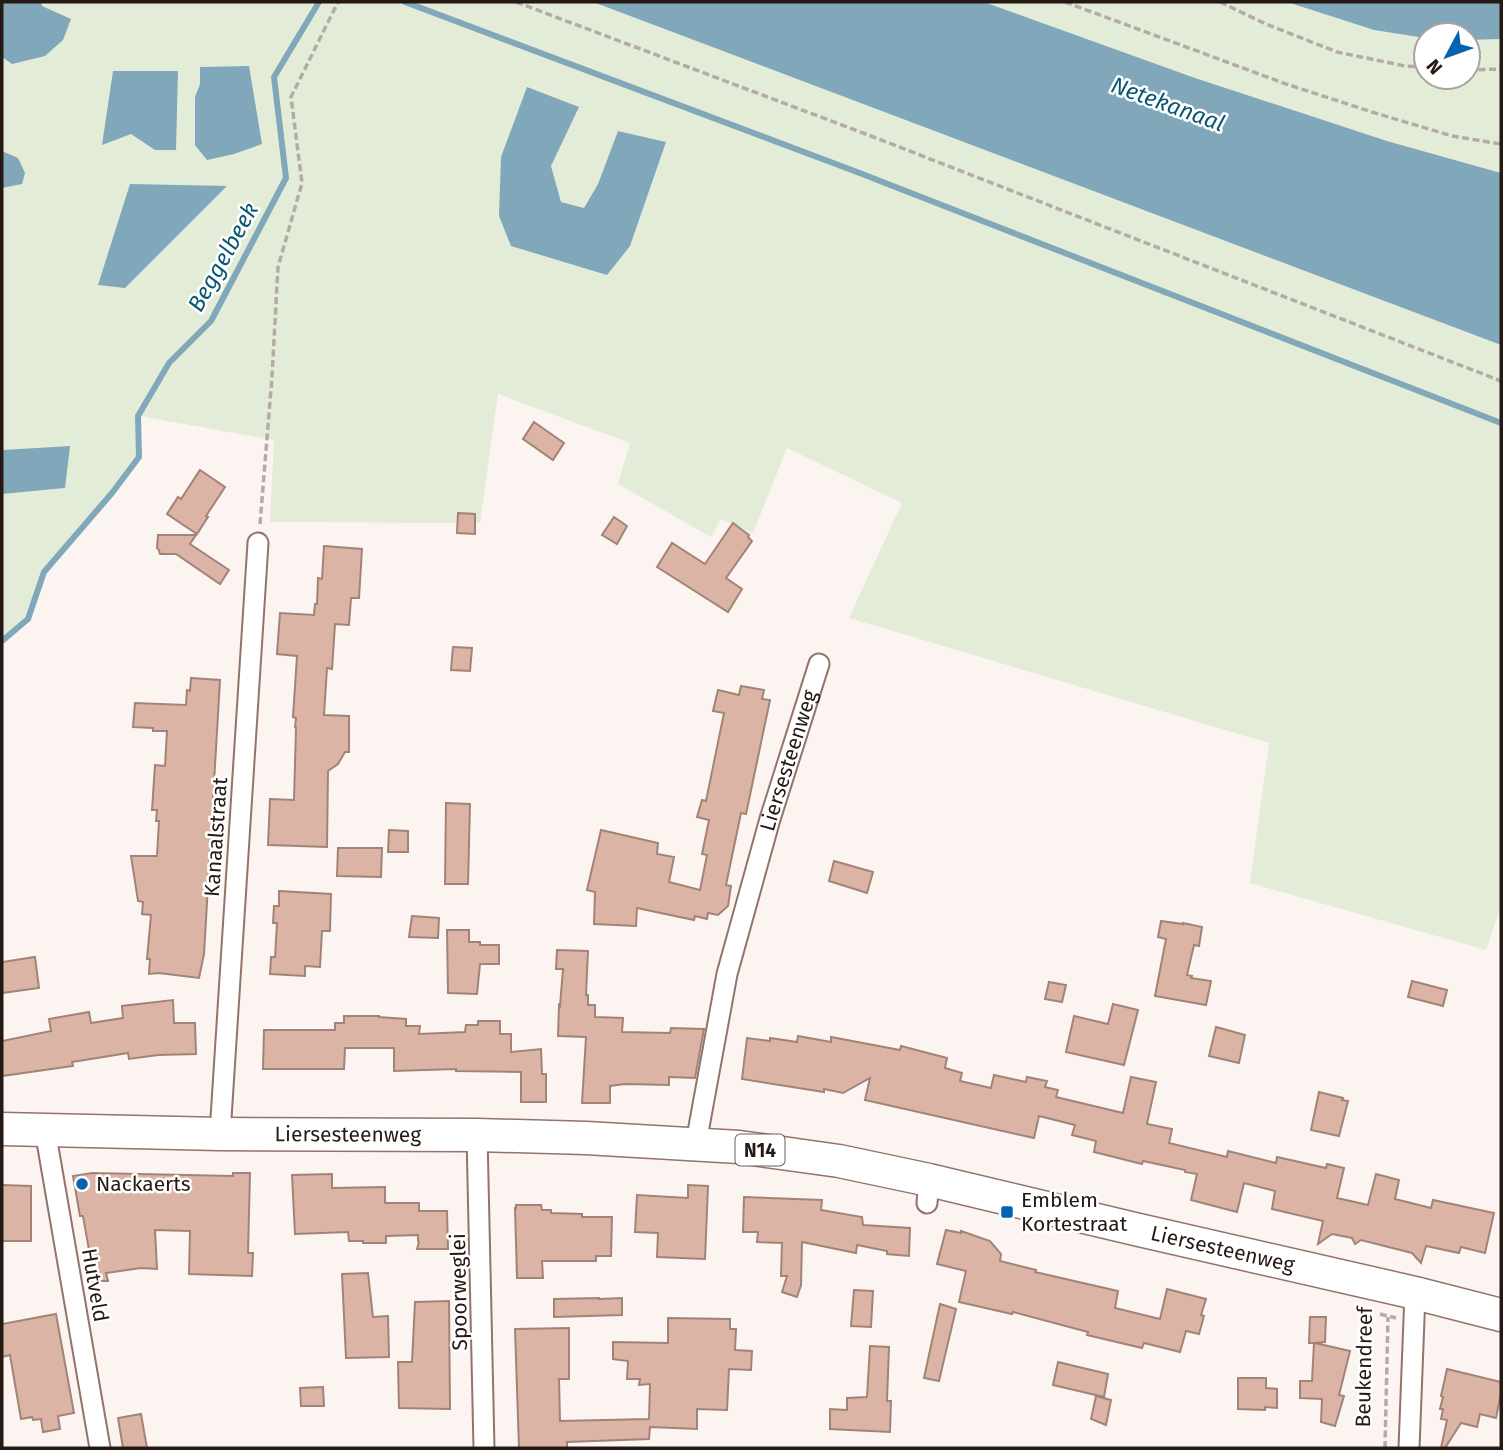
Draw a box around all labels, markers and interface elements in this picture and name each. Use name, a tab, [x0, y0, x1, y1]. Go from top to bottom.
north arrow	[1412, 21, 1482, 91]
text: N	[1422, 55, 1447, 79]
water label: Netekanaal	[1107, 71, 1229, 137]
water label: Beggelbeek	[182, 198, 264, 316]
street label: Liersesteenweg	[754, 687, 823, 834]
street label: Kanaalstraat	[199, 776, 233, 898]
street label: Liersesteenweg	[275, 1121, 421, 1148]
road number: N14	[736, 1134, 784, 1166]
place label: Nackaerts	[96, 1171, 191, 1197]
marker: Nackaerts	[74, 1176, 90, 1192]
place label: Emblem Kortestraat	[1021, 1187, 1128, 1237]
marker: Emblem Kortestraat	[999, 1204, 1015, 1220]
street label: Liersesteenweg	[1148, 1220, 1297, 1278]
street label: Spoorweglei	[445, 1233, 473, 1351]
street label: Hutveld	[76, 1246, 114, 1324]
street label: Beukendreef	[1350, 1304, 1378, 1428]

